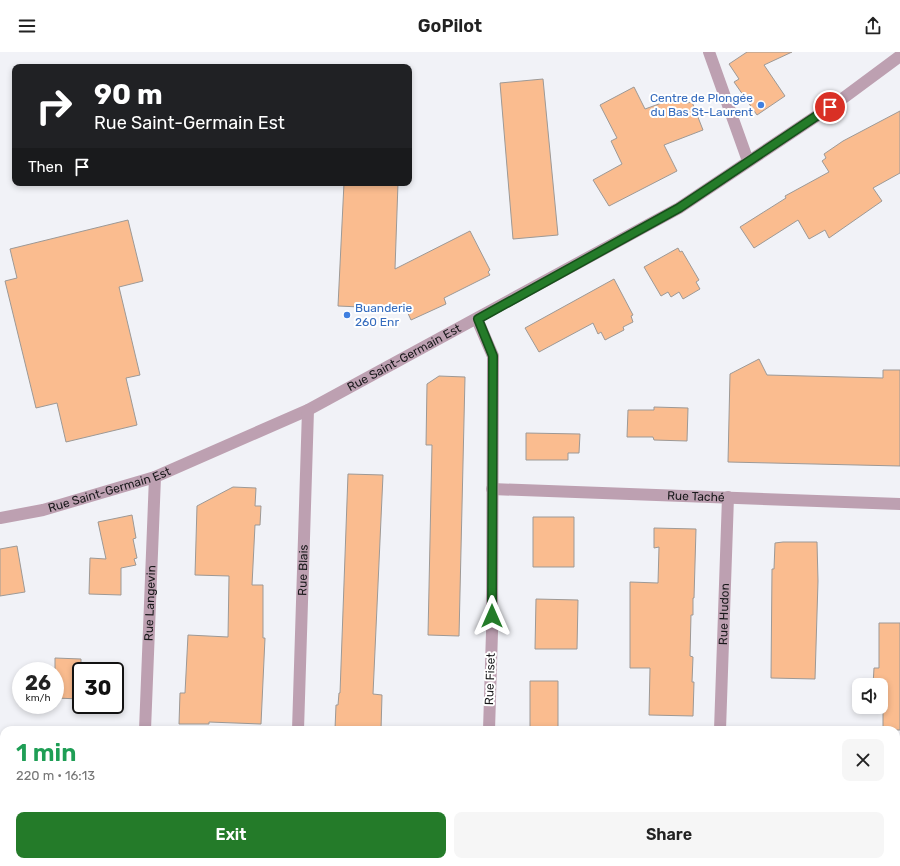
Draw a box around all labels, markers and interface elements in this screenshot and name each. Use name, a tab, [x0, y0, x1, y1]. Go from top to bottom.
icon: menu	[16, 15, 38, 37]
text: GoPilot	[418, 15, 482, 37]
icon: share	[862, 15, 884, 37]
text: 90 m	[94, 78, 163, 111]
icon: right	[28, 80, 80, 132]
pin	[813, 90, 847, 124]
place label: Centre de Plongée du Bas St-Laurent	[650, 91, 753, 119]
icon: arrive	[819, 96, 841, 118]
marker: Centre de Plongée du Bas St-Laurent	[756, 100, 766, 110]
text: Rue Saint-Germain Est	[94, 112, 285, 134]
icon: arrive	[71, 156, 93, 178]
text: Then	[28, 158, 63, 176]
place label: Buanderie 260 Enr	[355, 301, 412, 329]
marker: Buanderie 260 Enr	[342, 310, 352, 320]
street label: Rue Saint-Germain Est	[345, 321, 464, 394]
street label: Rue Saint-Germain Est	[46, 464, 173, 515]
street label: Rue Taché	[667, 488, 725, 505]
street label: Rue Blais	[295, 544, 311, 596]
street label: Rue Langevin	[142, 565, 159, 641]
street label: Rue Hudon	[716, 583, 732, 645]
position arrow	[471, 595, 513, 637]
street label: Rue Fiset	[482, 652, 498, 705]
speed limit sign: 30	[72, 662, 124, 714]
text: 26	[25, 671, 51, 695]
map controls	[852, 678, 888, 714]
button: sound	[852, 678, 888, 714]
text: km/h	[26, 692, 50, 704]
text: 1 min	[16, 739, 76, 767]
button: close	[842, 739, 884, 781]
text: 220 m · 16:13	[16, 768, 95, 783]
button: Exit	[16, 812, 446, 858]
button: Share	[454, 812, 884, 858]

